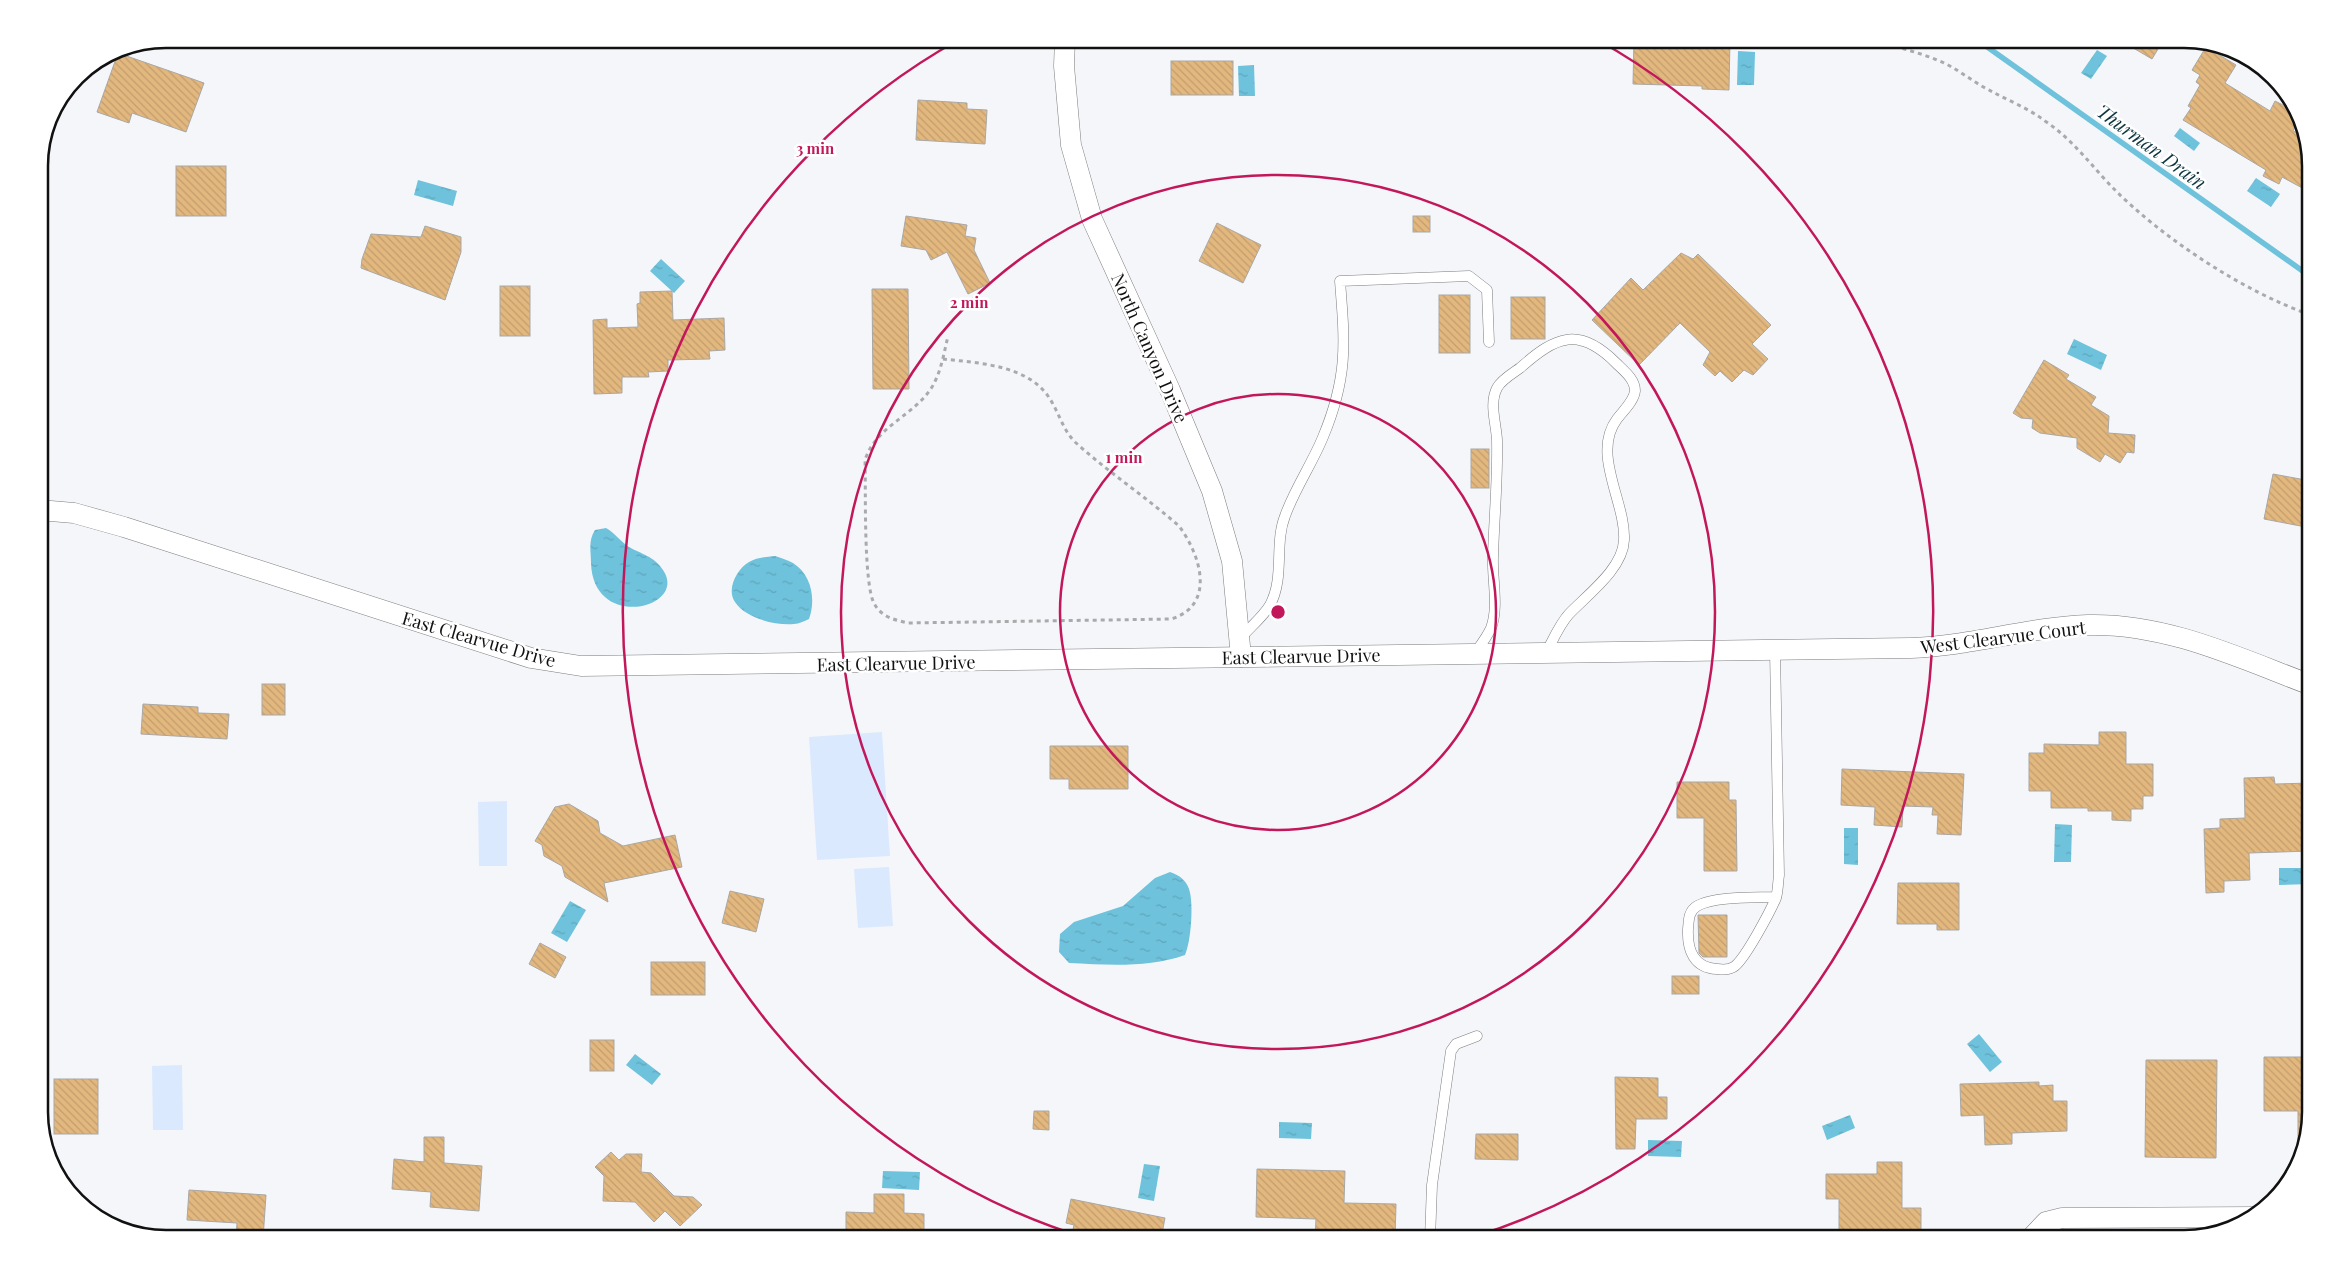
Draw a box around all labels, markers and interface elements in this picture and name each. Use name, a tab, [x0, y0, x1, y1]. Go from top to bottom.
water label: Thurman Drain	[2092, 97, 2212, 195]
text: 3 min	[796, 138, 835, 158]
street label: North Canyon Drive	[1106, 269, 1194, 427]
text: 2 min	[950, 292, 989, 312]
text: 1 min	[1106, 447, 1143, 467]
centre of rings	[1269, 603, 1287, 621]
street label: East Clearvue Drive	[399, 606, 559, 672]
street label: West Clearvue Court	[1918, 615, 2088, 659]
street label: East Clearvue Drive	[1221, 643, 1381, 669]
street label: East Clearvue Drive	[816, 650, 976, 676]

